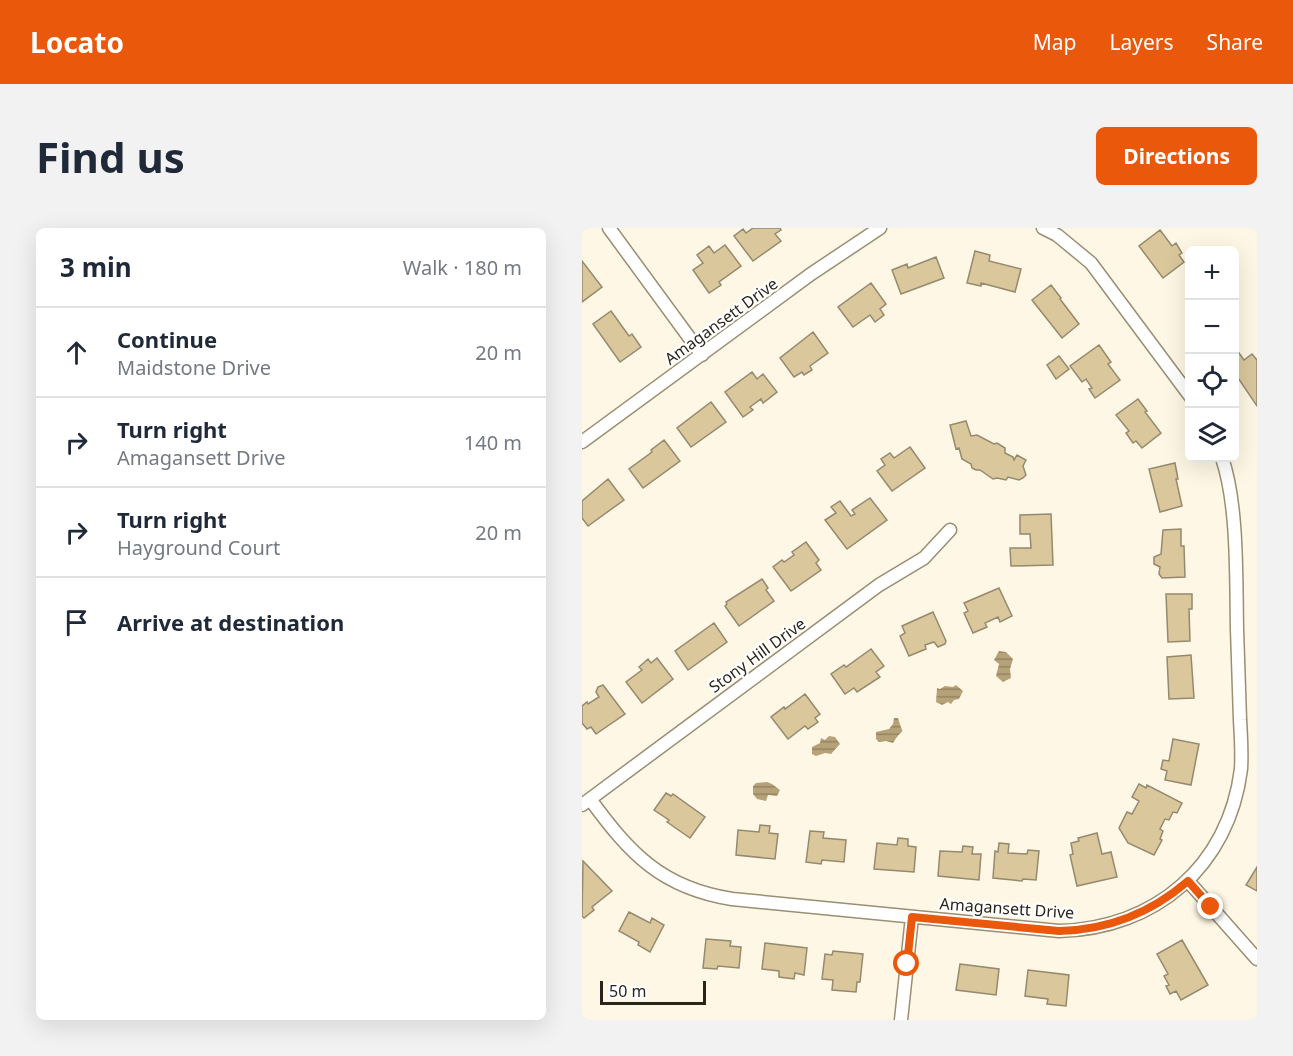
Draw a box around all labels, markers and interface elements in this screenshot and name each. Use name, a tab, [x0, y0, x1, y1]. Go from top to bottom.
text: Locato	[30, 23, 124, 61]
text: Map	[1033, 28, 1077, 56]
text: Layers	[1110, 28, 1174, 56]
text: Share	[1207, 28, 1263, 56]
button: Directions	[1096, 127, 1257, 185]
text: Find us	[36, 128, 185, 185]
map controls	[1185, 246, 1239, 462]
button: +	[1185, 246, 1239, 300]
text: 3 min	[60, 249, 132, 285]
text: Walk · 180 m	[403, 254, 522, 281]
street label: Amagansett Drive	[660, 272, 782, 370]
button: −	[1185, 300, 1239, 354]
text: Continue	[117, 324, 217, 354]
icon: ahead	[60, 336, 93, 369]
text: 20 m	[475, 339, 522, 366]
text: Maidstone Drive	[117, 354, 271, 381]
button: locate	[1185, 354, 1239, 408]
button: layers	[1185, 408, 1239, 462]
text: Turn right	[117, 414, 227, 444]
icon: right	[60, 426, 93, 459]
text: 140 m	[464, 429, 522, 456]
text: Amagansett Drive	[117, 444, 286, 471]
text: Turn right	[117, 504, 227, 534]
icon: right	[60, 516, 93, 549]
text: 20 m	[475, 519, 522, 546]
text: Hayground Court	[117, 534, 280, 561]
icon: arrive	[60, 606, 93, 639]
text: Arrive at destination	[117, 607, 344, 637]
street label: Stony Hill Drive	[704, 612, 810, 698]
street label: Amagansett Drive	[939, 892, 1075, 924]
route end	[1197, 893, 1223, 919]
route start	[893, 950, 919, 976]
scale bar	[600, 978, 706, 1006]
text: 50 m	[609, 980, 646, 1002]

